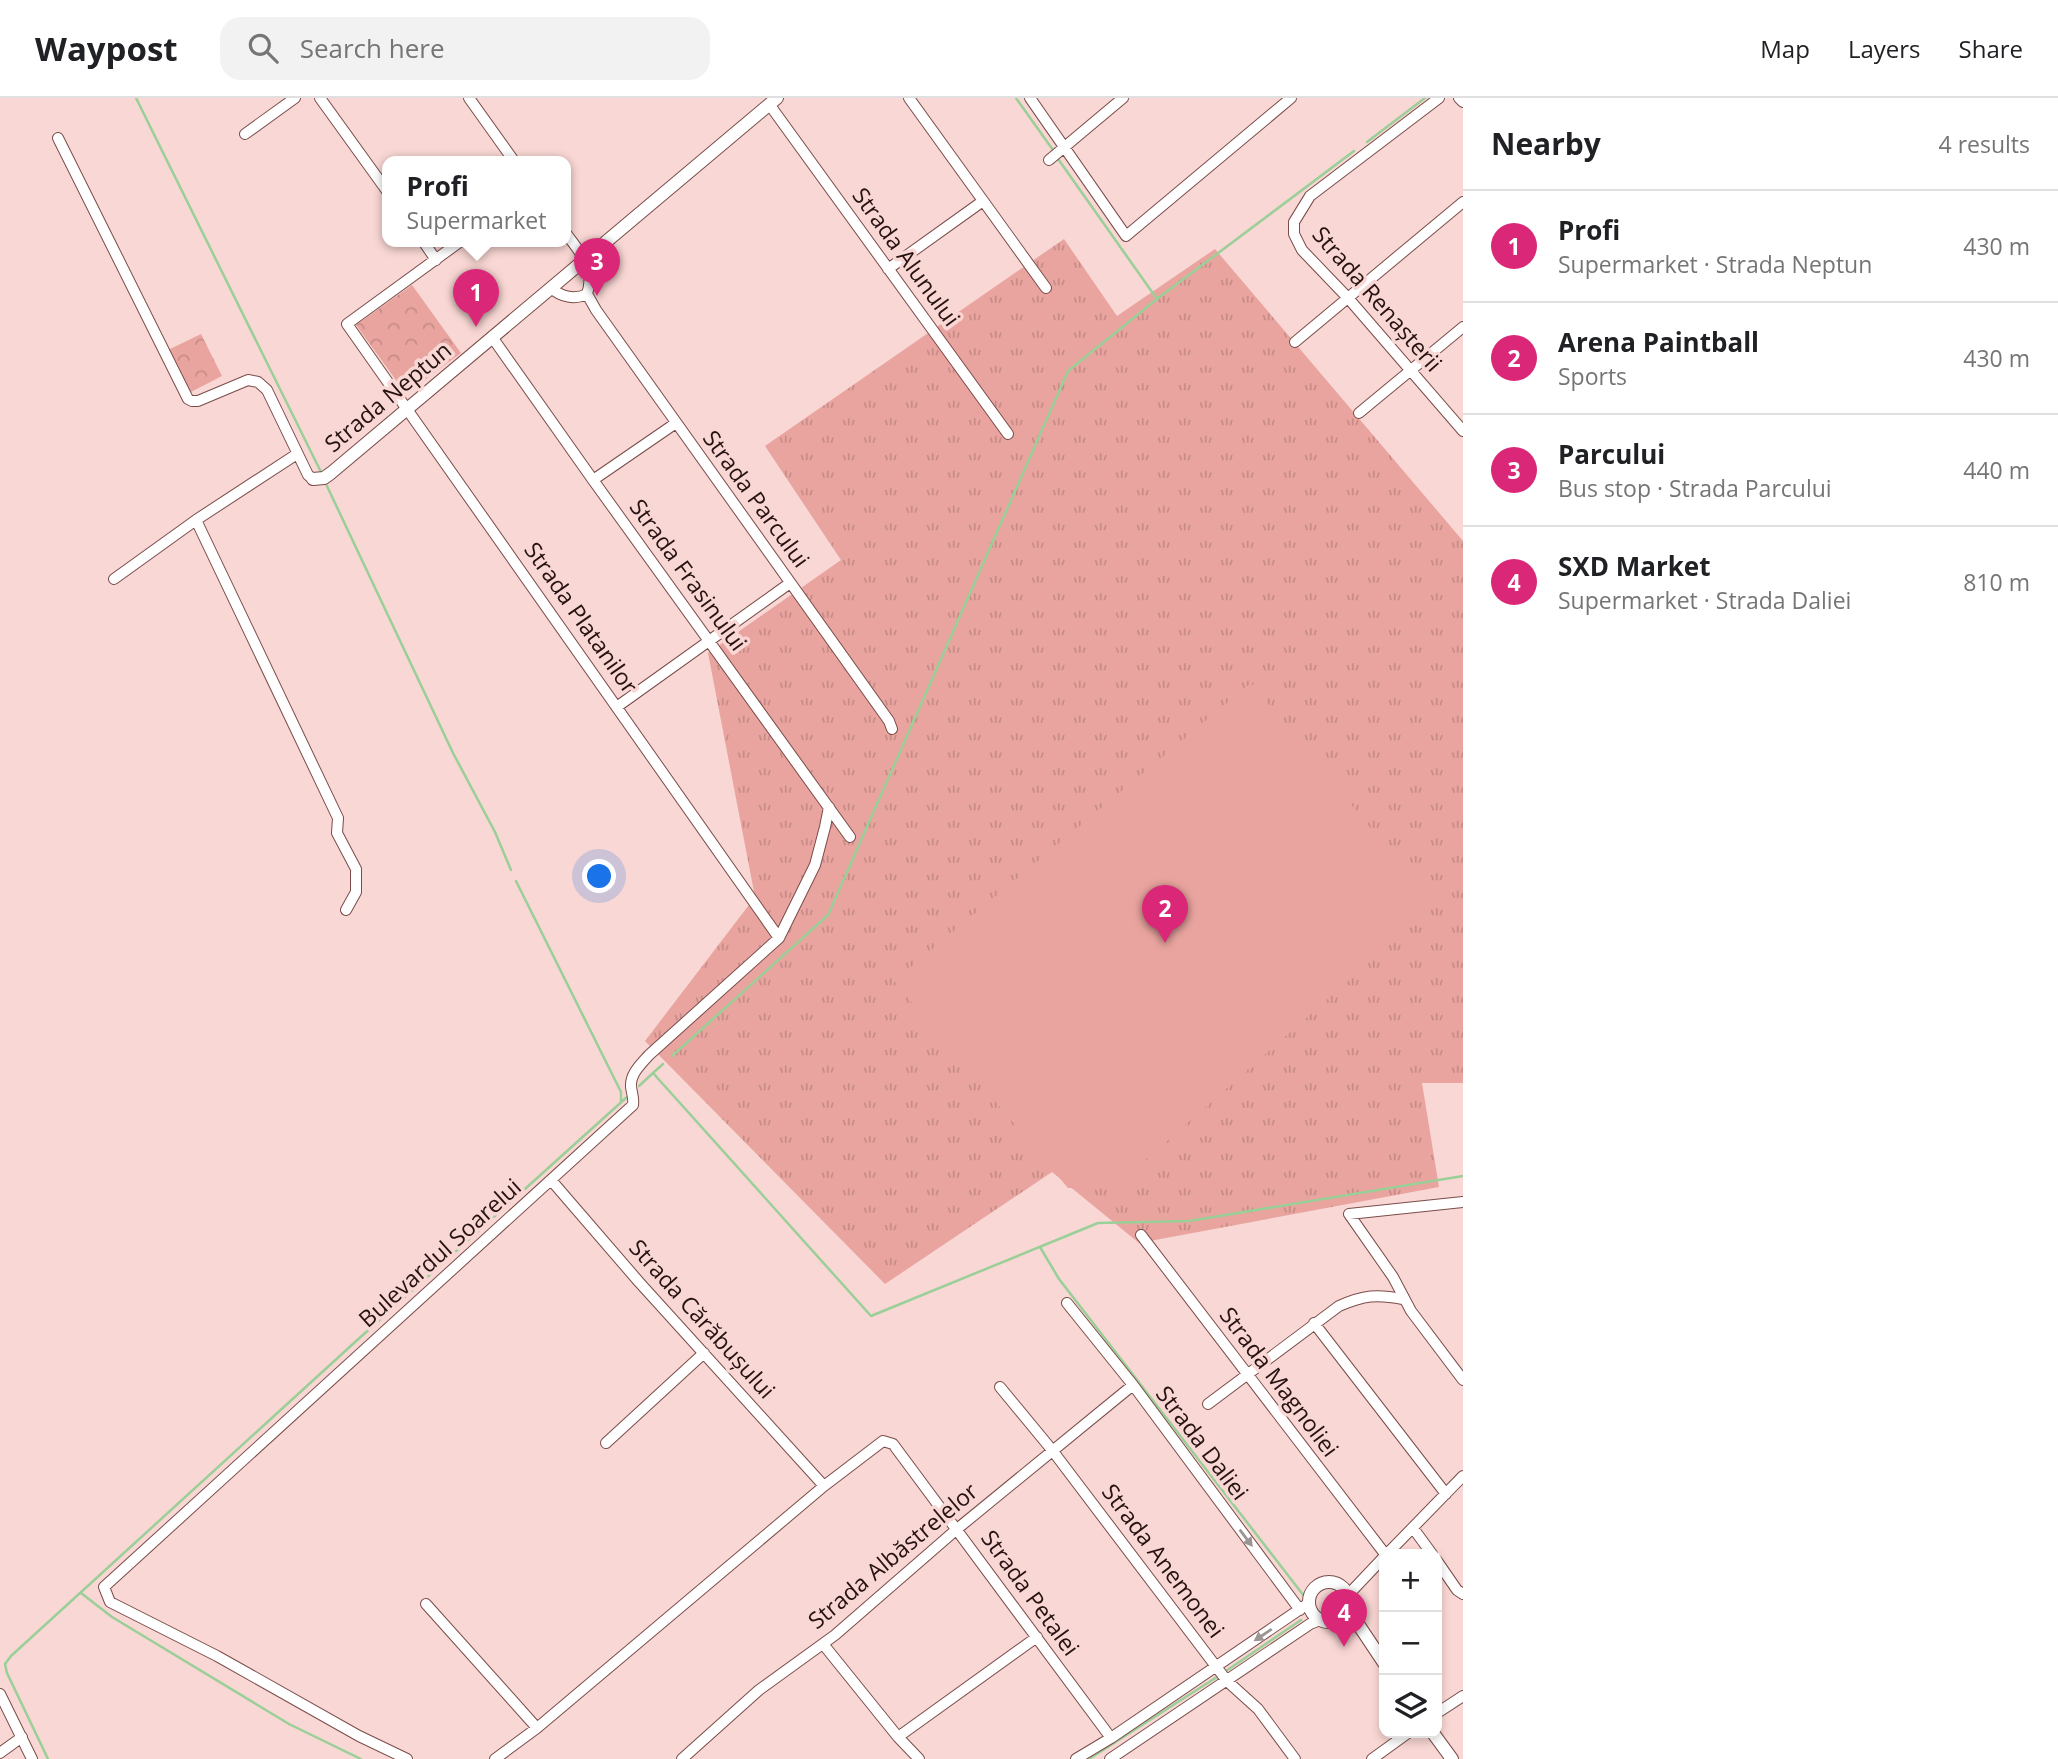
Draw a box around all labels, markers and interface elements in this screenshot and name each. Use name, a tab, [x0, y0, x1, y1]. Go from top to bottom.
search box	[220, 17, 710, 80]
text: Waypost	[35, 26, 178, 71]
icon: search	[244, 29, 282, 67]
text: Search here	[300, 30, 445, 66]
text: Map	[1760, 32, 1810, 65]
text: Layers	[1848, 32, 1921, 65]
text: Share	[1959, 32, 2023, 65]
text: Nearby	[1491, 123, 1601, 164]
text: 4 results	[1939, 128, 2030, 160]
popup	[382, 156, 571, 247]
text: Profi	[407, 168, 469, 204]
street label: Strada Alunului	[846, 181, 968, 332]
text: Supermarket	[407, 204, 546, 236]
text: Profi	[1558, 212, 1620, 248]
street label: Strada Renașterii	[1306, 219, 1450, 378]
text: 1	[1507, 230, 1521, 262]
text: 430 m	[1963, 230, 2030, 262]
pin: 3	[574, 238, 620, 296]
text: Supermarket · Strada Neptun	[1558, 248, 1872, 280]
pin: 1	[453, 269, 499, 327]
text: Arena Paintball	[1558, 324, 1759, 360]
street label: Strada Neptun	[317, 334, 458, 459]
text: 2	[1507, 342, 1521, 374]
text: 430 m	[1963, 342, 2030, 374]
text: Sports	[1558, 360, 1627, 392]
street label: Strada Parcului	[696, 423, 818, 574]
text: Parcului	[1558, 436, 1665, 472]
text: 3	[1507, 454, 1521, 486]
text: 440 m	[1963, 454, 2030, 486]
text: Bus stop · Strada Parcului	[1558, 472, 1832, 504]
street label: Strada Frasinului	[623, 492, 755, 657]
street label: Strada Platanilor	[518, 535, 646, 700]
text: SXD Market	[1558, 548, 1710, 584]
text: 4	[1507, 566, 1521, 598]
text: 810 m	[1963, 566, 2030, 598]
text: Supermarket · Strada Daliei	[1558, 584, 1851, 616]
your location	[582, 859, 616, 893]
pin: 2	[1142, 885, 1188, 943]
street label: Bulevardul Soarelui	[351, 1171, 528, 1334]
street label: Strada Cărăbușului	[623, 1232, 783, 1405]
street label: Strada Magnoliei	[1213, 1300, 1347, 1463]
street label: Strada Daliei	[1149, 1379, 1256, 1506]
street label: Strada Albăstrelelor	[801, 1474, 984, 1636]
street label: Strada Anemonei	[1095, 1477, 1232, 1644]
street label: Strada Petalei	[974, 1523, 1087, 1662]
one-way arrow	[1239, 1529, 1253, 1547]
map controls	[1379, 1549, 1442, 1738]
button: +	[1379, 1549, 1442, 1612]
pin: 4	[1321, 1589, 1367, 1647]
button: −	[1379, 1612, 1442, 1675]
one-way arrow	[1253, 1628, 1273, 1641]
button: layers	[1379, 1675, 1442, 1738]

